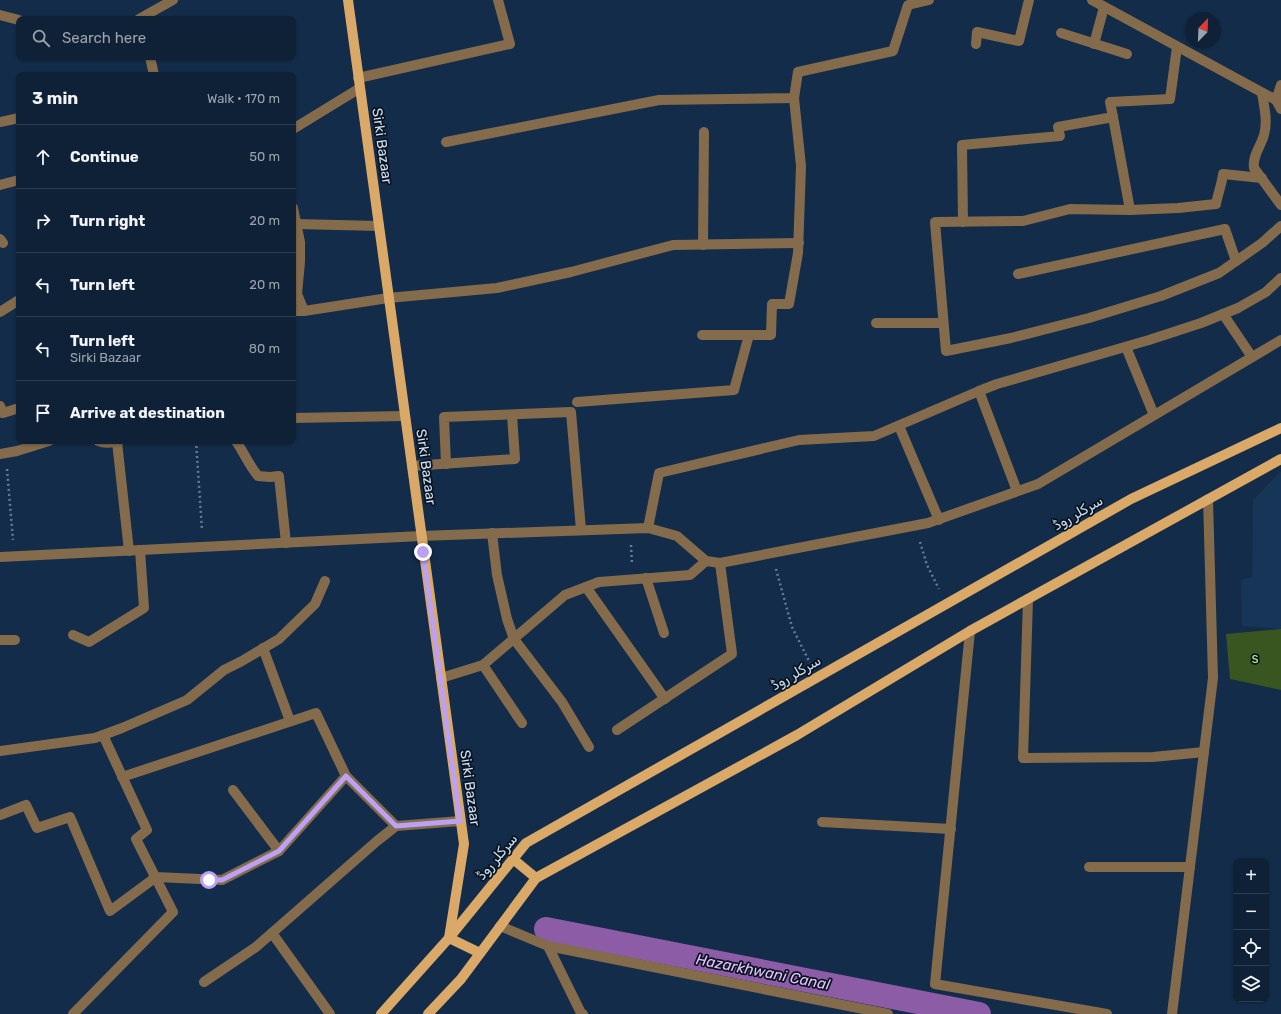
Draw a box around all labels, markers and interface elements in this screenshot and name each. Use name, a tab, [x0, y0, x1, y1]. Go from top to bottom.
north arrow	[1185, 12, 1221, 48]
search box	[16, 16, 296, 60]
icon: search	[30, 27, 52, 49]
text: Search here	[62, 29, 146, 47]
text: 3 min	[32, 88, 78, 108]
text: Walk · 170 m	[207, 91, 280, 106]
street label: Sirki Bazaar	[368, 107, 396, 186]
icon: ahead	[32, 146, 54, 168]
text: Continue	[70, 148, 139, 166]
text: 50 m	[249, 149, 280, 164]
icon: right	[32, 210, 54, 232]
text: Turn right	[70, 212, 145, 230]
text: 20 m	[249, 213, 280, 228]
icon: left	[32, 274, 54, 296]
text: Turn left	[70, 276, 135, 294]
text: 20 m	[249, 277, 280, 292]
text: Turn left	[70, 332, 135, 350]
icon: left	[32, 338, 54, 360]
text: 80 m	[249, 341, 280, 356]
text: Sirki Bazaar	[70, 350, 141, 365]
icon: arrive	[32, 402, 54, 424]
text: Arrive at destination	[70, 404, 225, 422]
street label: Sirki Bazaar	[412, 428, 440, 507]
street label: سرکلر روڈ	[1050, 492, 1106, 534]
route end	[414, 543, 432, 561]
park label: s	[1251, 650, 1259, 667]
street label: سرکلر روڈ	[768, 652, 824, 694]
street label: Sirki Bazaar	[456, 749, 484, 828]
street label: سرکلر روڈ	[473, 830, 521, 884]
map controls	[1233, 858, 1269, 1002]
button: +	[1233, 858, 1269, 894]
route start	[200, 871, 218, 889]
button: −	[1233, 894, 1269, 930]
button: locate	[1233, 930, 1269, 966]
water label: Hazarkhwani Canal	[695, 950, 832, 994]
button: layers	[1233, 966, 1269, 1002]

